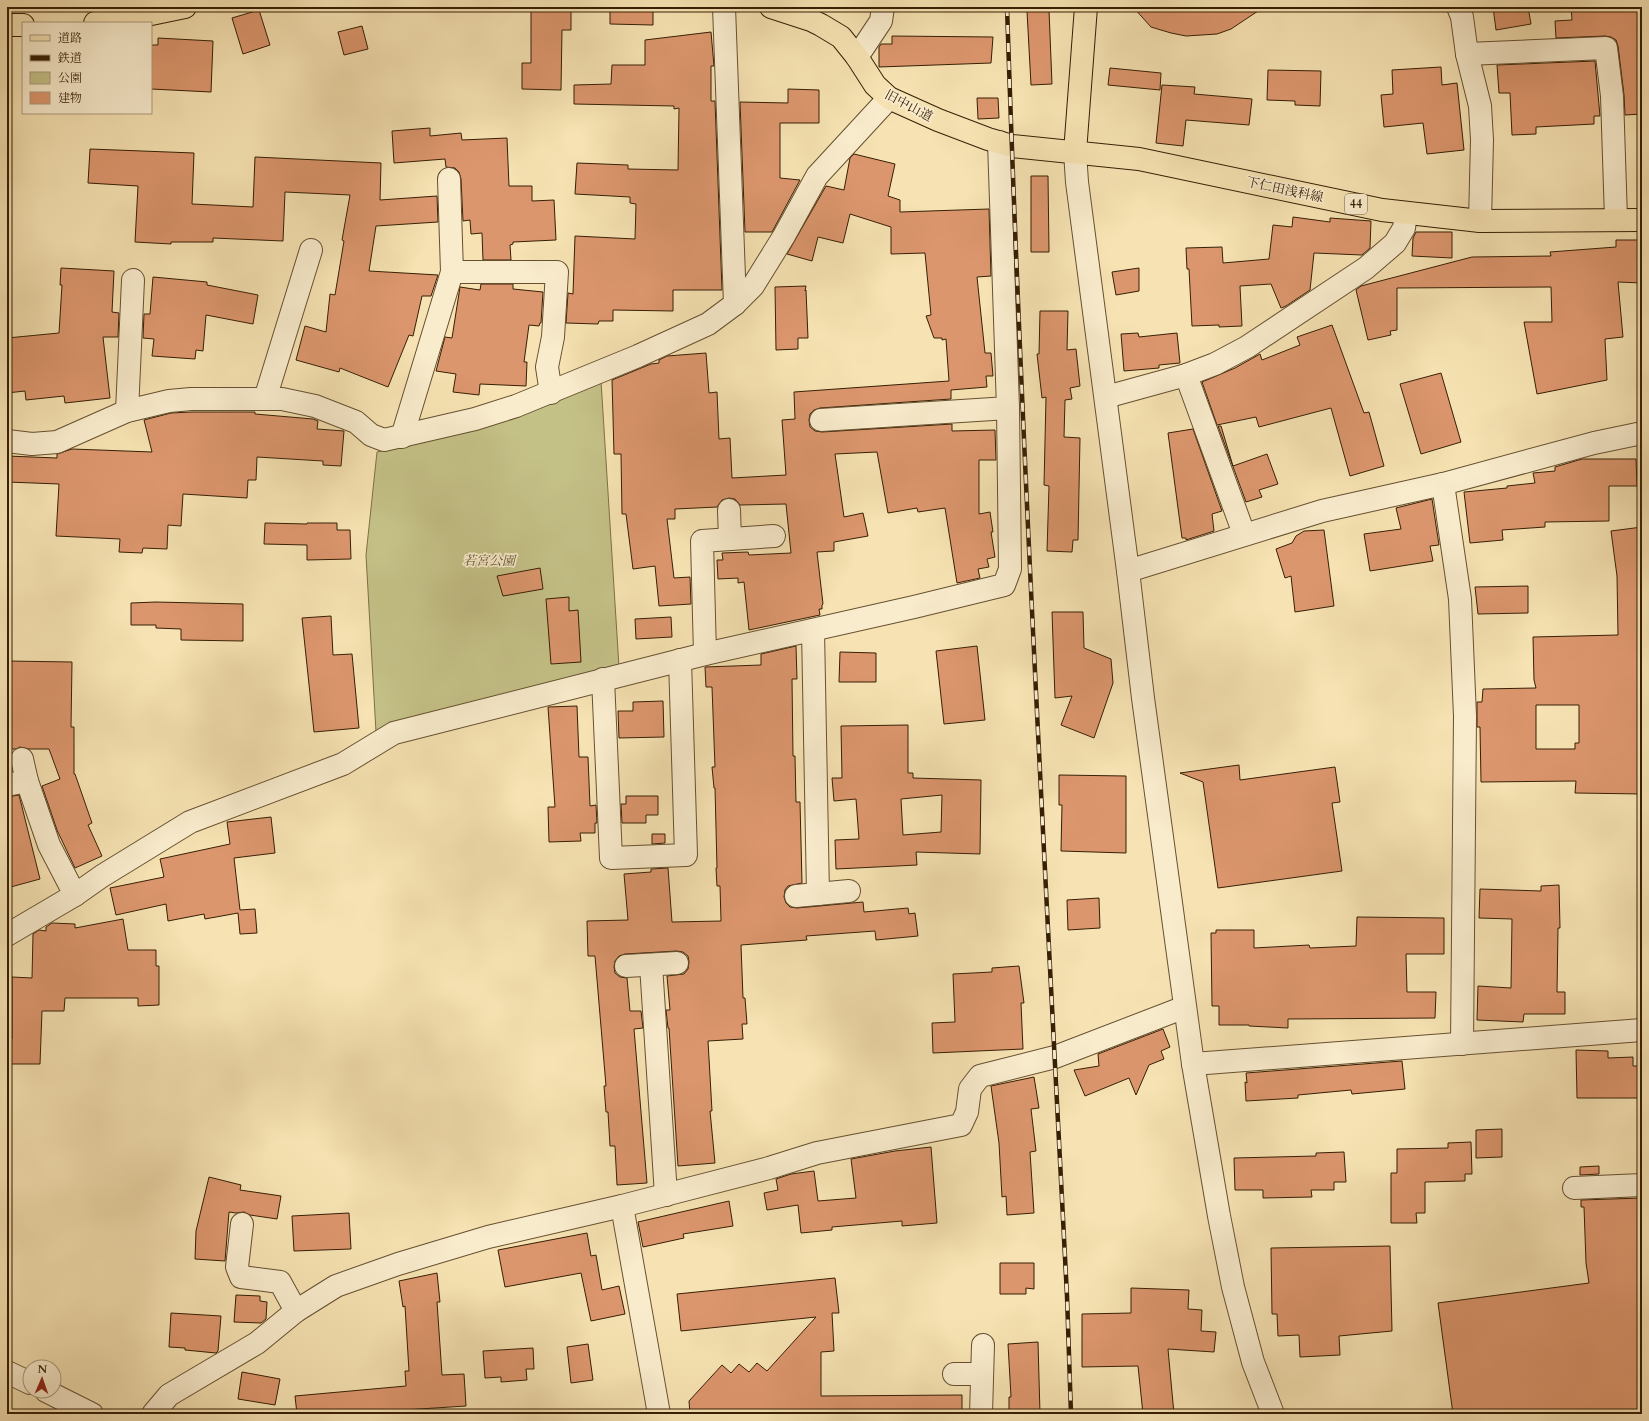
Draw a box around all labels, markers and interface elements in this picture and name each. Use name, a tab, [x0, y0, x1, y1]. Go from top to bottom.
legend	[22, 22, 152, 114]
text: 道路	[58, 30, 82, 46]
text: 鉄道	[57, 50, 82, 66]
text: 公園	[58, 70, 82, 86]
street label: 旧中山道	[881, 86, 936, 126]
text: 建物	[58, 90, 82, 106]
street label: 下仁田浅科線	[1245, 173, 1325, 207]
road number: 44	[1345, 194, 1367, 214]
park label: 若宮公園	[463, 552, 517, 570]
north arrow	[22, 1359, 62, 1399]
text: N	[37, 1362, 48, 1377]

